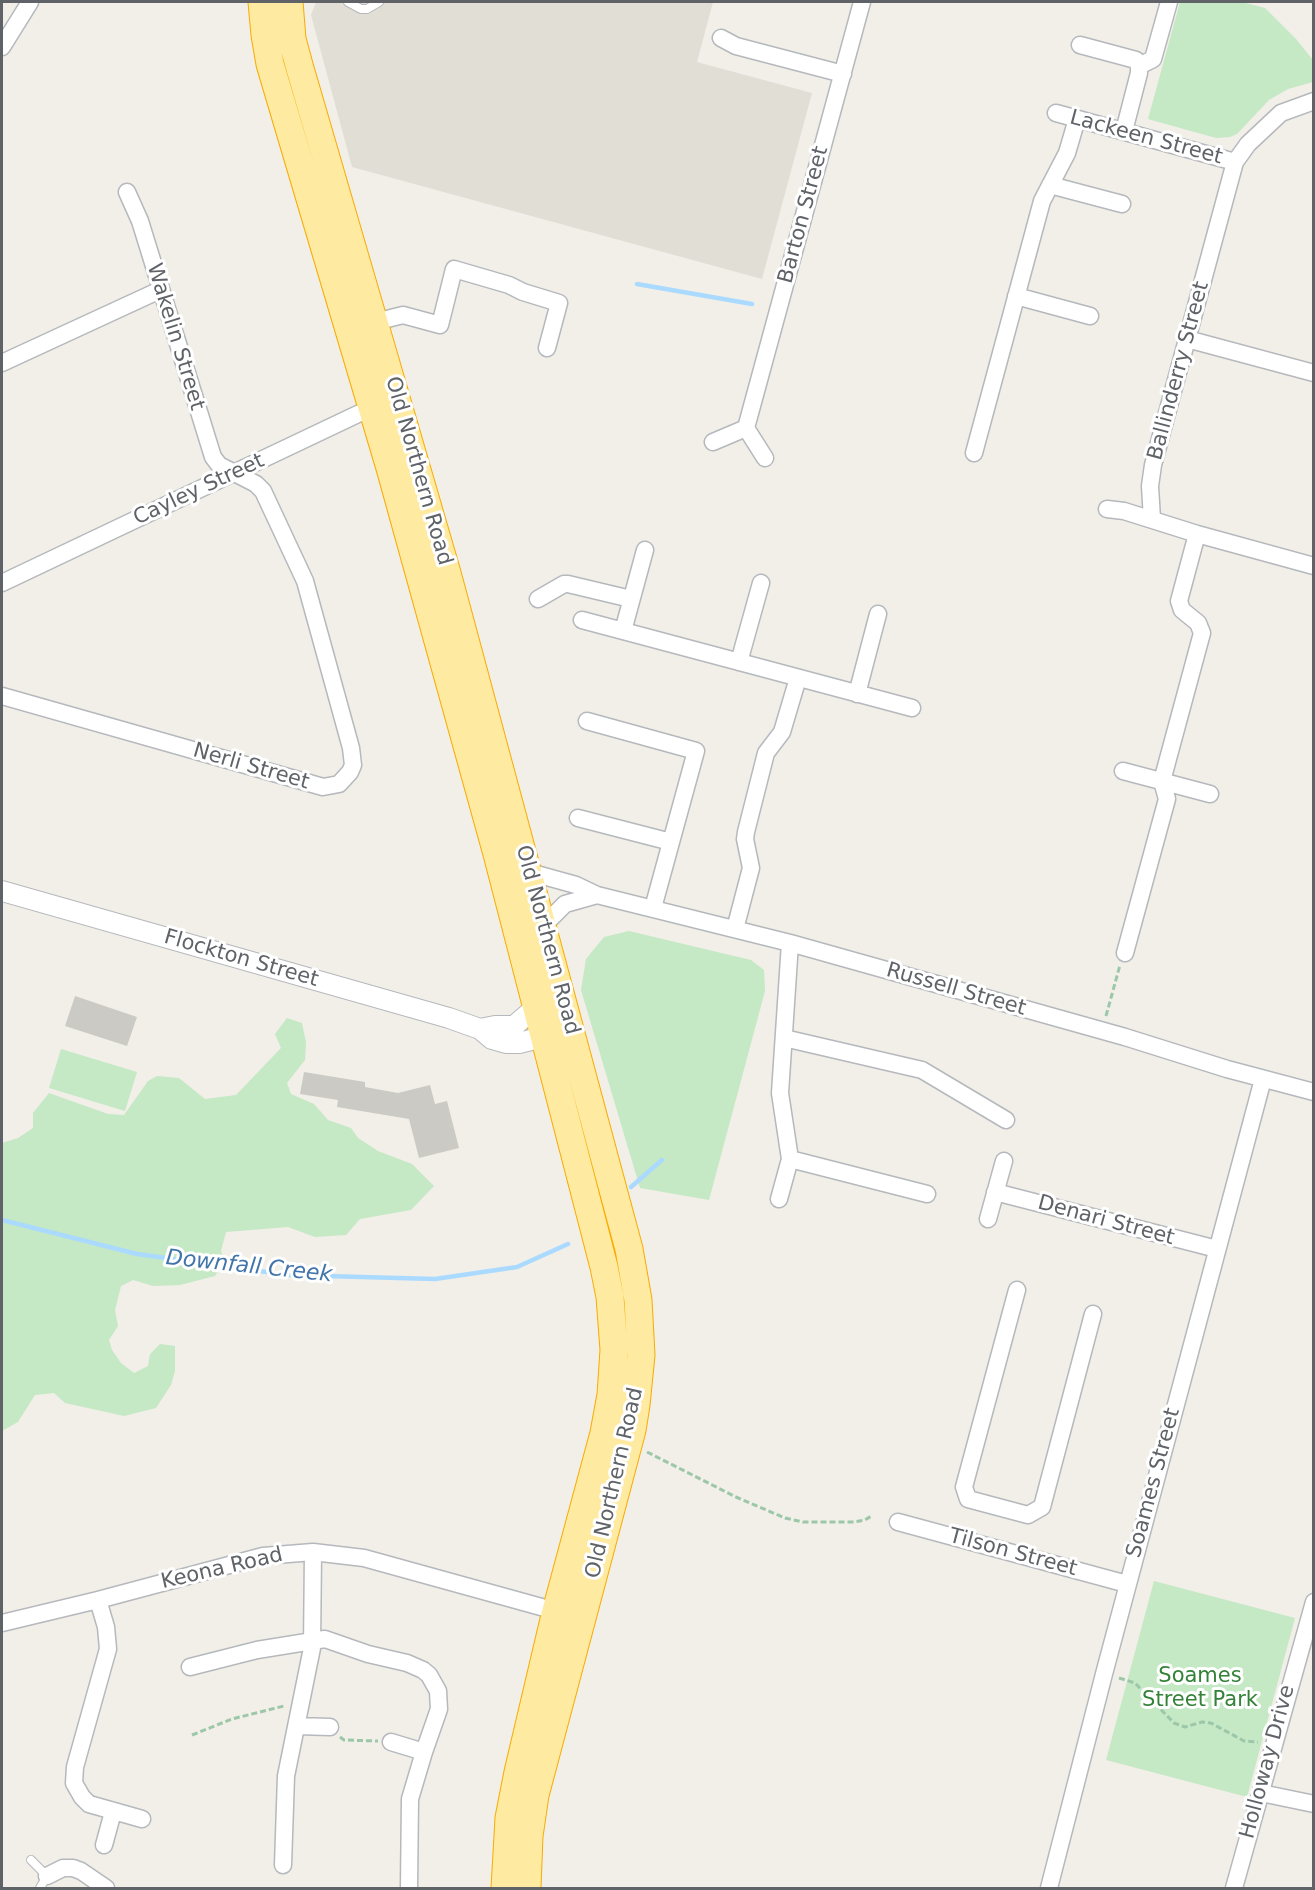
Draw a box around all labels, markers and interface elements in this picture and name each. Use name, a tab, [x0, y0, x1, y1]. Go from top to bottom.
street label: Lackeen Street	[1067, 105, 1225, 171]
street label: Barton Street	[774, 144, 834, 286]
street label: Wakelin Street	[141, 261, 209, 413]
street label: Ballinderry Street	[1143, 279, 1215, 463]
street label: Old Northern Road	[379, 374, 457, 568]
street label: Cayley Street	[129, 449, 269, 531]
street label: Nerli Street	[190, 738, 312, 796]
street label: Old Northern Road	[510, 843, 584, 1037]
street label: Flockton Street	[161, 925, 321, 993]
street label: Russell Street	[883, 958, 1029, 1022]
street label: Denari Street	[1035, 1191, 1177, 1251]
water label: Downfall Creek	[165, 1245, 333, 1289]
street label: Old Northern Road	[581, 1385, 649, 1581]
street label: Soames Street	[1122, 1405, 1186, 1561]
street label: Tilson Street	[946, 1524, 1080, 1582]
street label: Keona Road	[159, 1543, 285, 1595]
park label: Soames Street Park	[1142, 1664, 1258, 1714]
street label: Holloway Drive	[1235, 1682, 1301, 1842]

